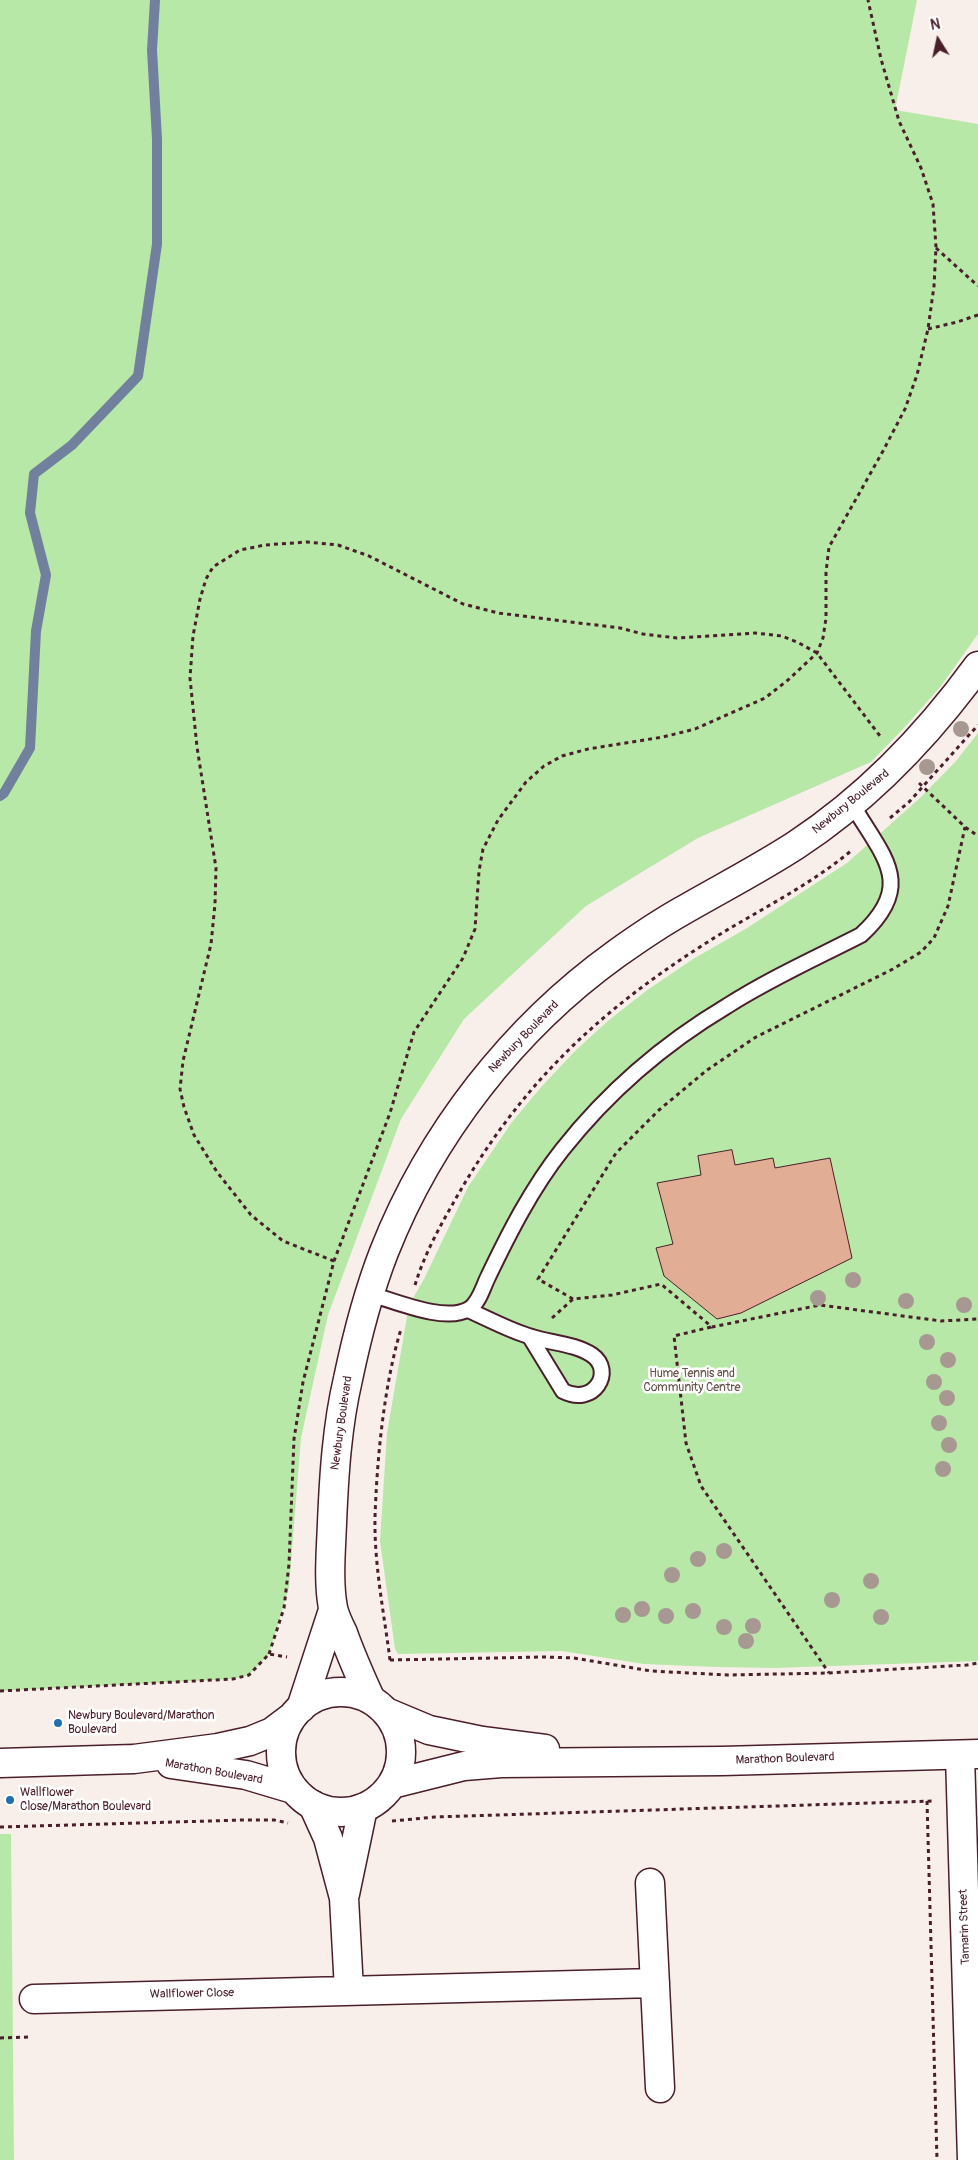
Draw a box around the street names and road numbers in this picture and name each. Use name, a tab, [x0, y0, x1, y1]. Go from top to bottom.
street label: Newbury Boulevard	[810, 767, 892, 837]
street label: Newbury Boulevard	[486, 998, 562, 1076]
street label: Newbury Boulevard	[328, 1375, 356, 1471]
street label: Marathon Boulevard	[735, 1750, 835, 1768]
street label: Marathon Boulevard	[164, 1756, 264, 1788]
street label: Tamarin Street	[956, 1889, 974, 1965]
street label: Wallflower Close	[150, 1986, 234, 2002]

